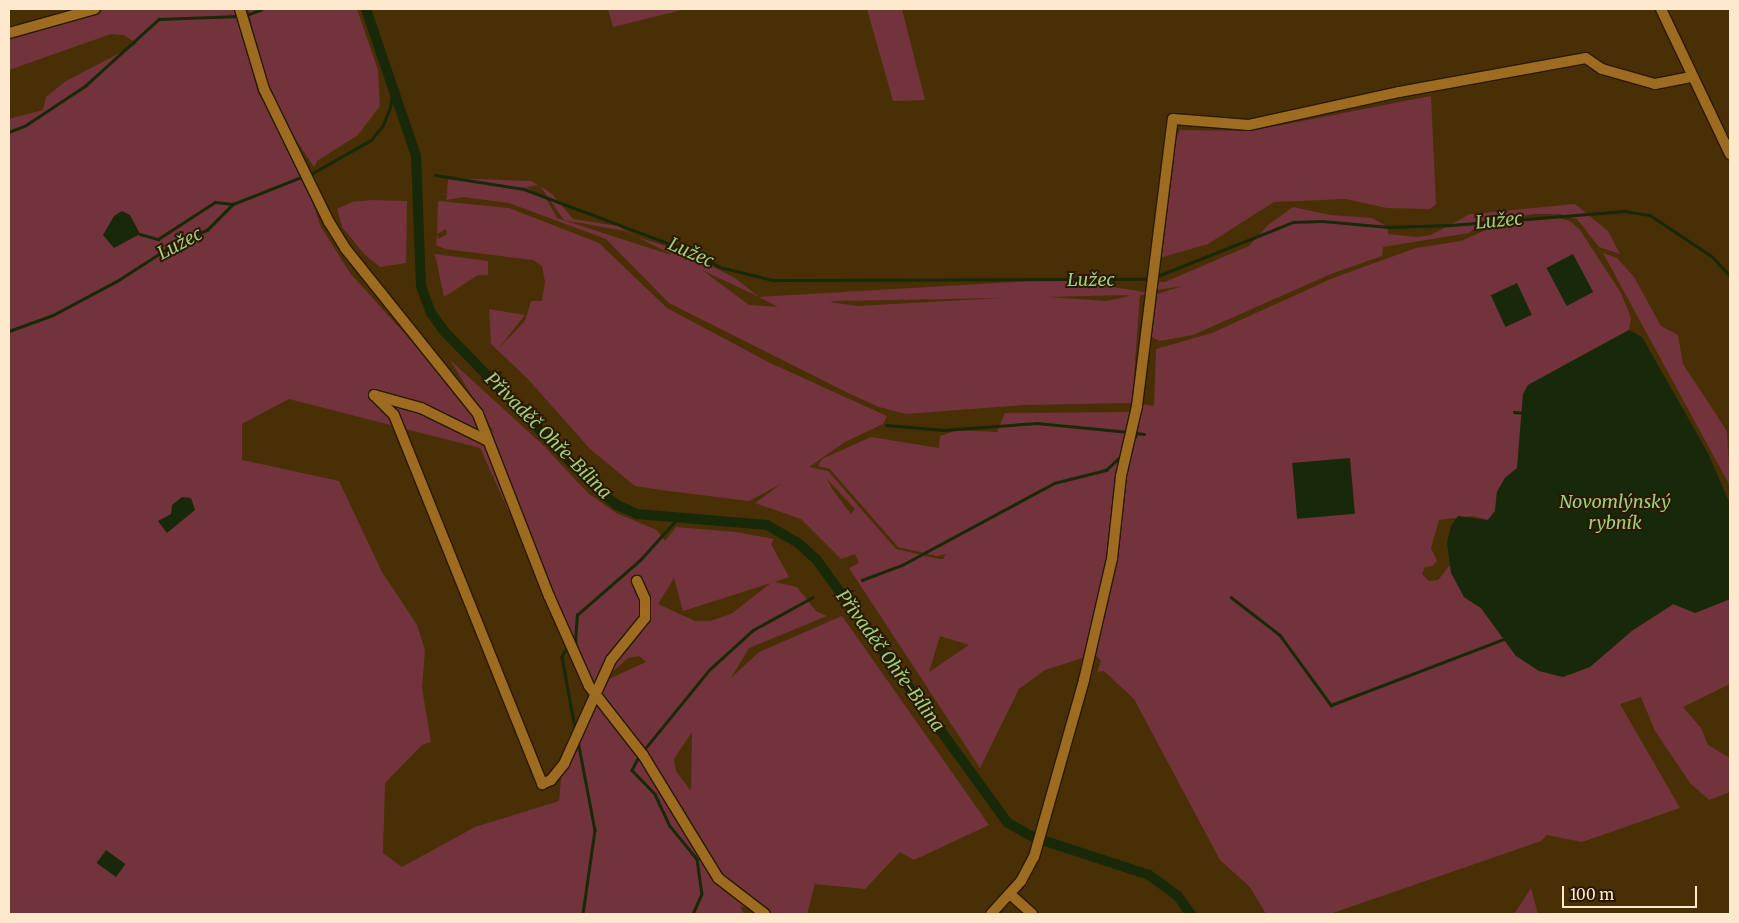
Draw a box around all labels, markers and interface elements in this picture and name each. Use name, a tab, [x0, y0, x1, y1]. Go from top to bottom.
water label: Lužec	[1474, 208, 1524, 234]
water label: Lužec	[154, 223, 206, 265]
water label: Lužec	[665, 233, 717, 273]
water label: Lužec	[1067, 269, 1115, 291]
water label: Přivaděč Ohře-Bílina	[480, 368, 616, 504]
water label: Novomlýnský rybník	[1559, 492, 1671, 534]
water label: Přivaděč Ohře-Bílina	[831, 586, 949, 736]
scale bar	[1564, 876, 1699, 908]
text: 100 m	[1570, 885, 1614, 904]

